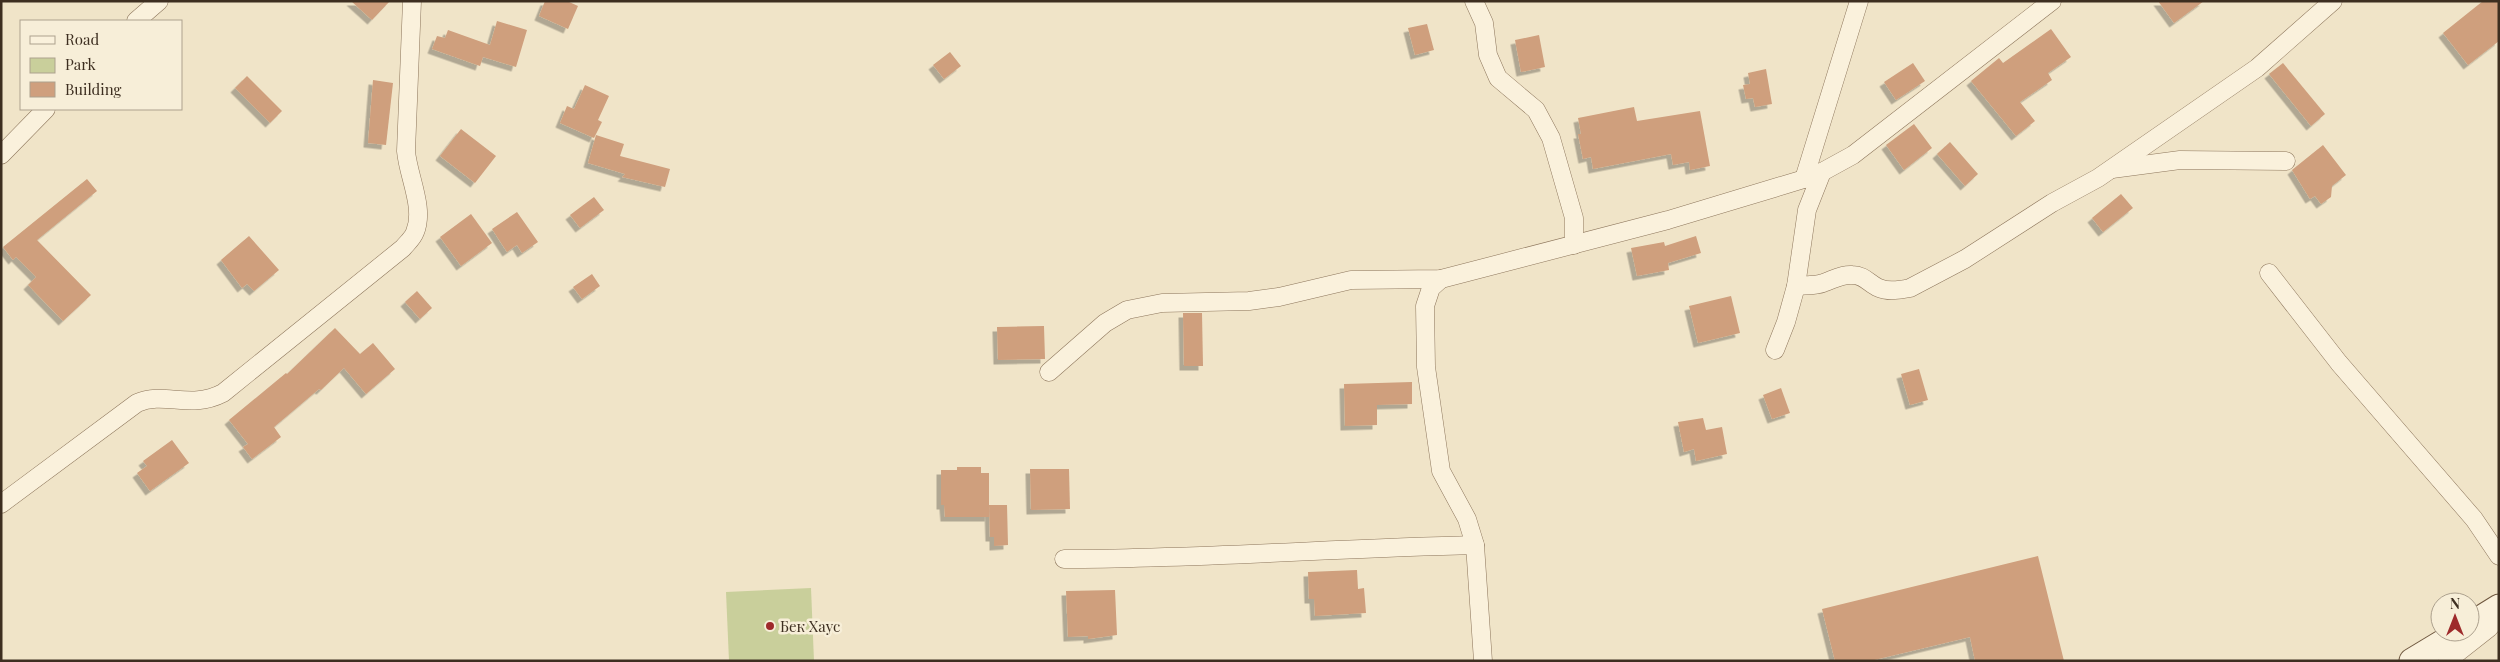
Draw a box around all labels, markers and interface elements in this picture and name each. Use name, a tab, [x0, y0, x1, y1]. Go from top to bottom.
legend	[20, 20, 182, 110]
text: Road	[65, 29, 99, 49]
text: Park	[65, 54, 97, 74]
text: Building	[65, 79, 122, 99]
north arrow	[2430, 592, 2480, 642]
text: N	[2450, 594, 2460, 613]
place label: Бек Хаус	[780, 616, 840, 636]
marker: Бек Хаус	[764, 620, 776, 632]

